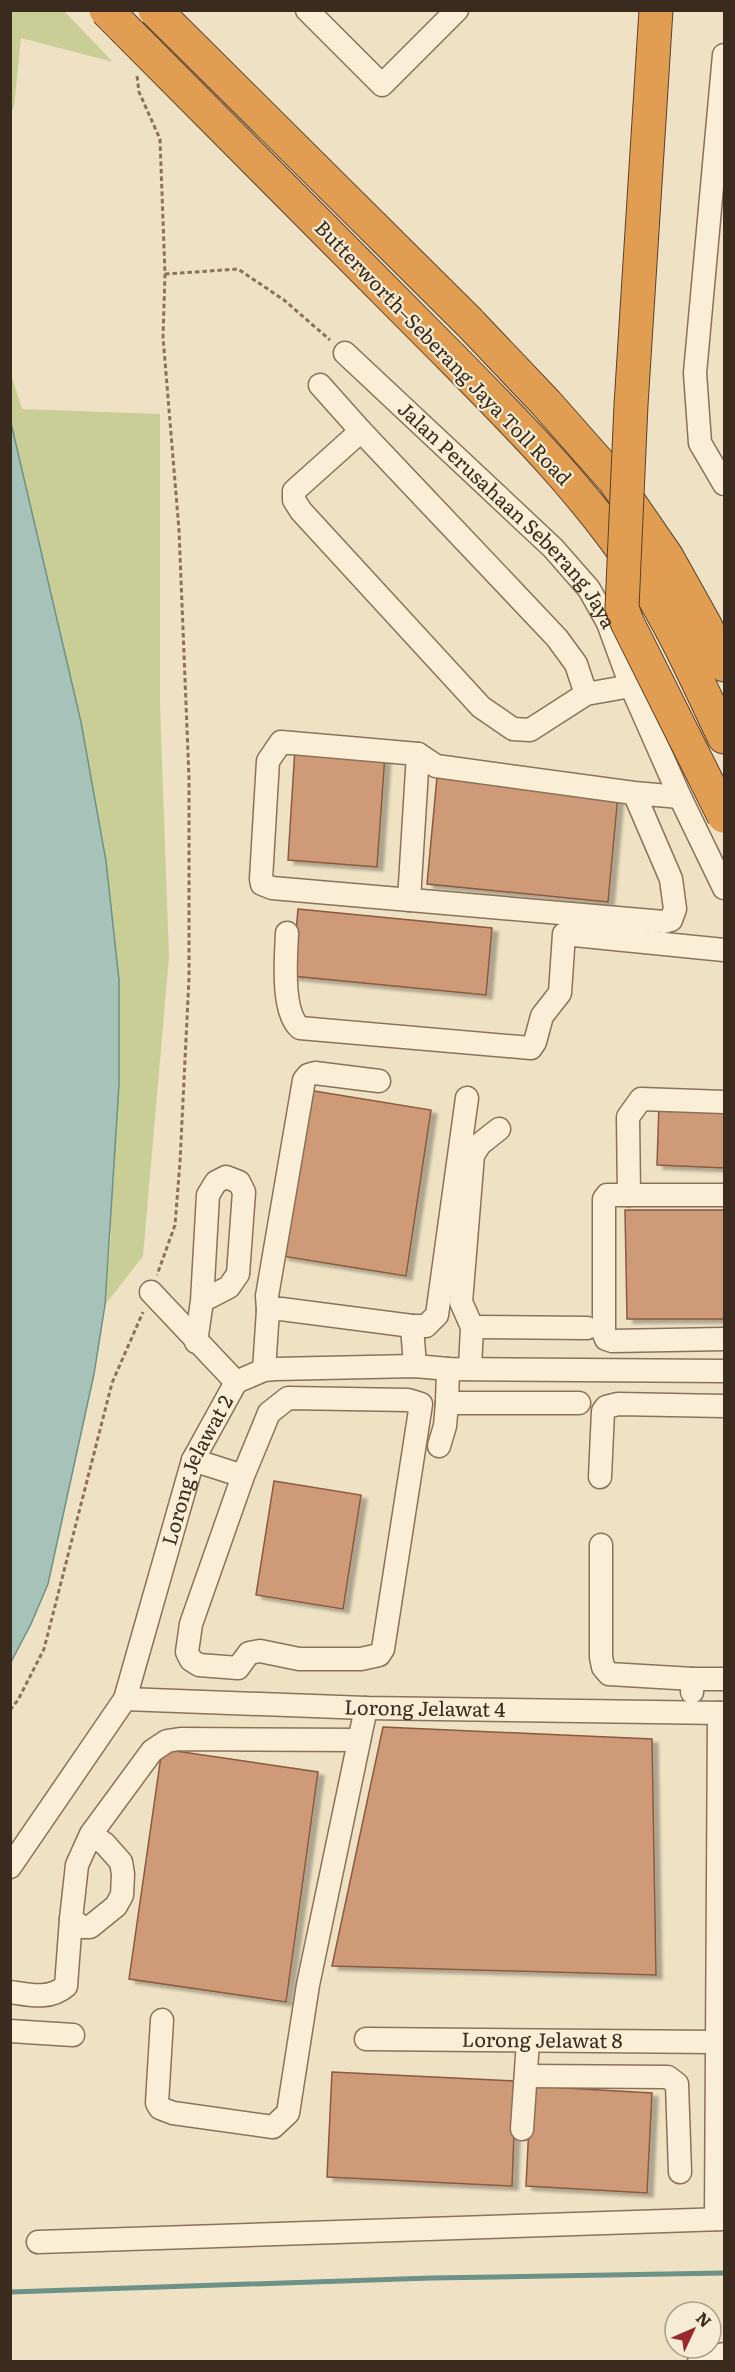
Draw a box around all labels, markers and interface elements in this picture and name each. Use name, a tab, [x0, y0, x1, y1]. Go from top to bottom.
street label: Butterworth–Seberang Jaya Toll Road	[309, 212, 580, 491]
street label: Jalan Perusahaan Seberang Jaya	[392, 393, 625, 634]
street label: Lorong Jelawat 2	[153, 1389, 239, 1548]
street label: Lorong Jelawat 4	[344, 1690, 506, 1723]
street label: Lorong Jelawat 8	[461, 2023, 623, 2054]
north arrow	[663, 2300, 723, 2360]
text: N	[691, 2306, 718, 2332]

